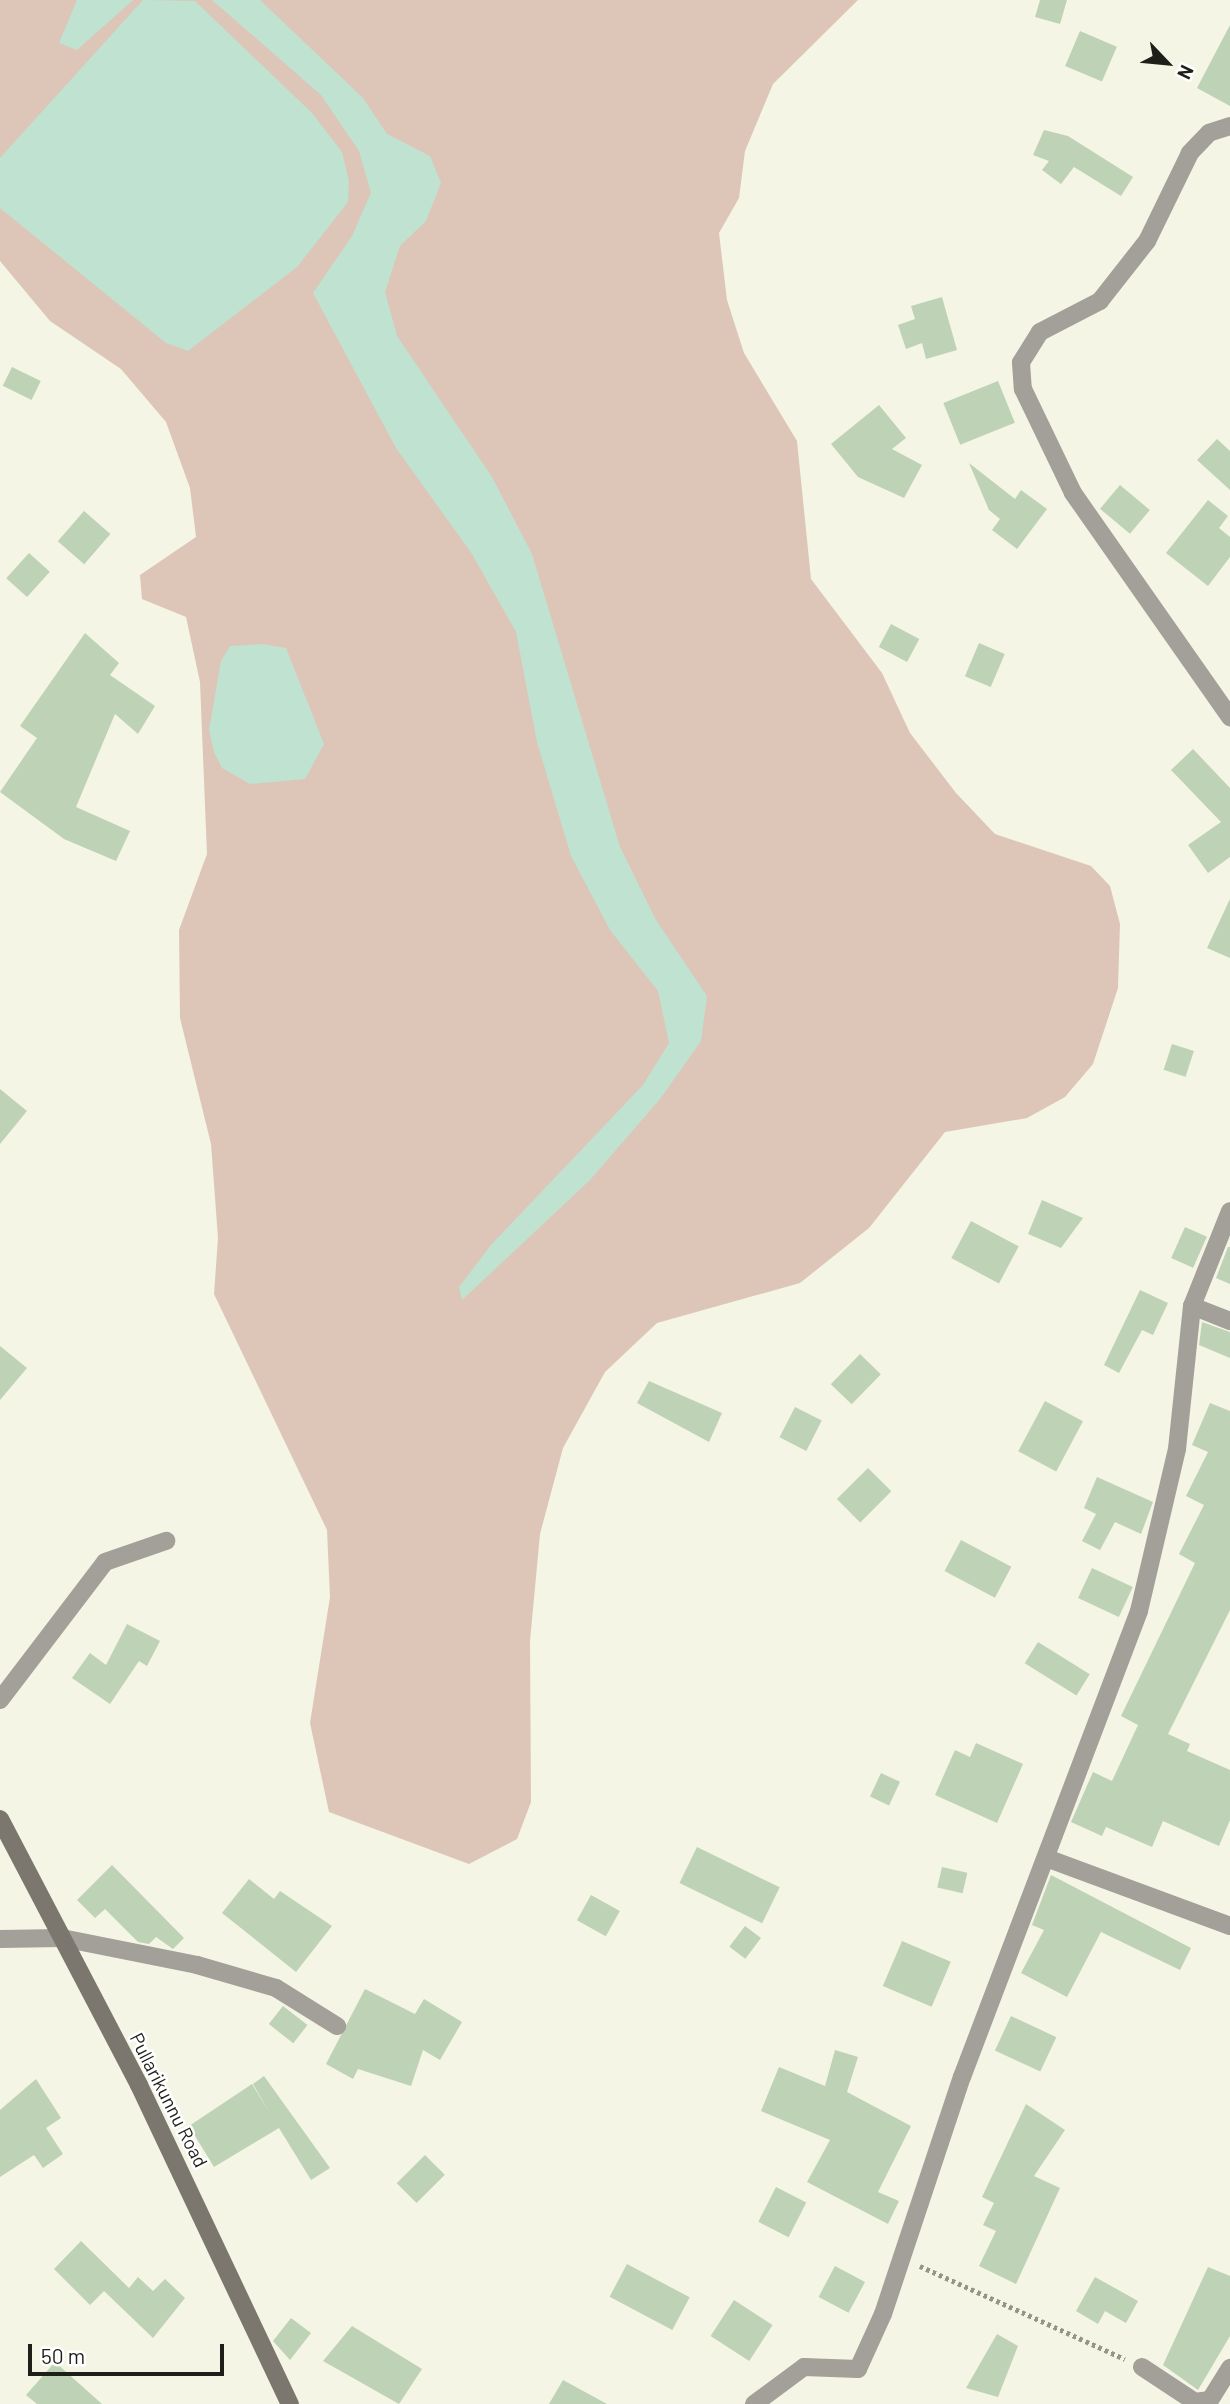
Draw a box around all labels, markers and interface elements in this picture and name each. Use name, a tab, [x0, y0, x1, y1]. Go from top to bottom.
north arrow	[1132, 28, 1202, 98]
text: N	[1173, 62, 1199, 83]
street label: Pullarikunnu Road	[125, 2029, 213, 2171]
scale bar	[32, 2330, 228, 2374]
text: 50 m	[41, 2343, 85, 2368]

